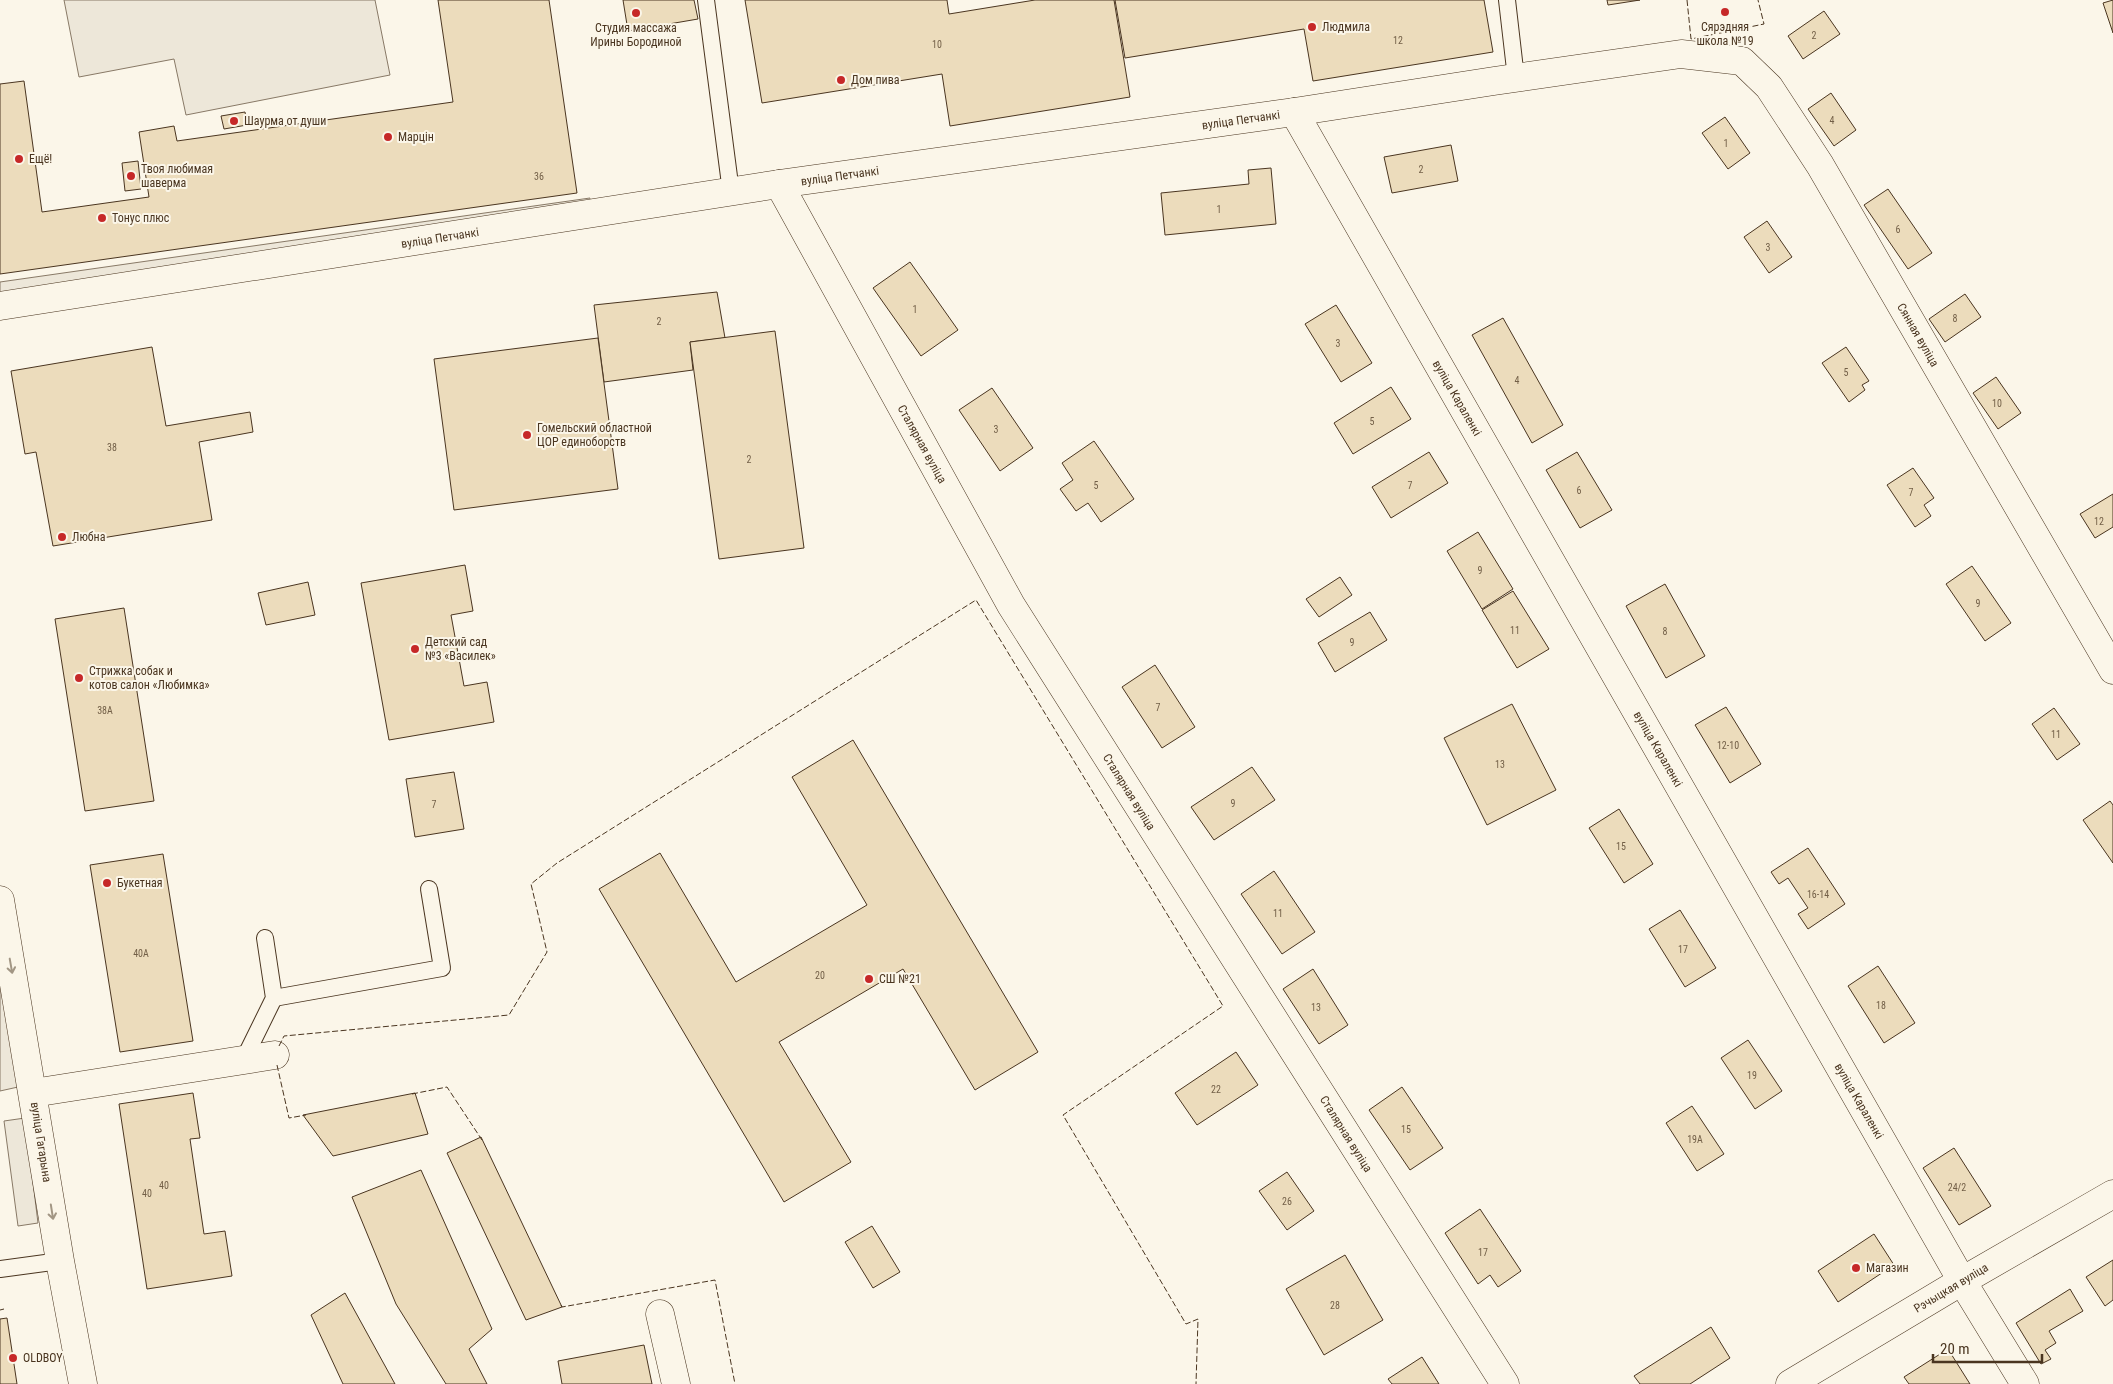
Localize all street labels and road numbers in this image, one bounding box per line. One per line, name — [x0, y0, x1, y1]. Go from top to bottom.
street label: вуліца Петчанкі — [1201, 108, 1281, 132]
street label: вуліца Петчанкі — [800, 164, 880, 188]
street label: вуліца Петчанкі — [400, 225, 480, 251]
street label: Сянная вуліца — [1894, 301, 1942, 369]
street label: вуліца Караленкі — [1430, 358, 1484, 438]
street label: Сталярная вуліца — [895, 402, 949, 486]
street label: вуліца Караленкі — [1631, 709, 1685, 789]
street label: Сталярная вуліца — [1100, 751, 1158, 833]
street label: вуліца Караленкі — [1832, 1061, 1886, 1141]
street label: Сталярная вуліца — [1317, 1093, 1375, 1175]
street label: вуліца Гагарына — [28, 1101, 54, 1183]
street label: Рэчыцкая вуліца — [1911, 1260, 1991, 1316]

